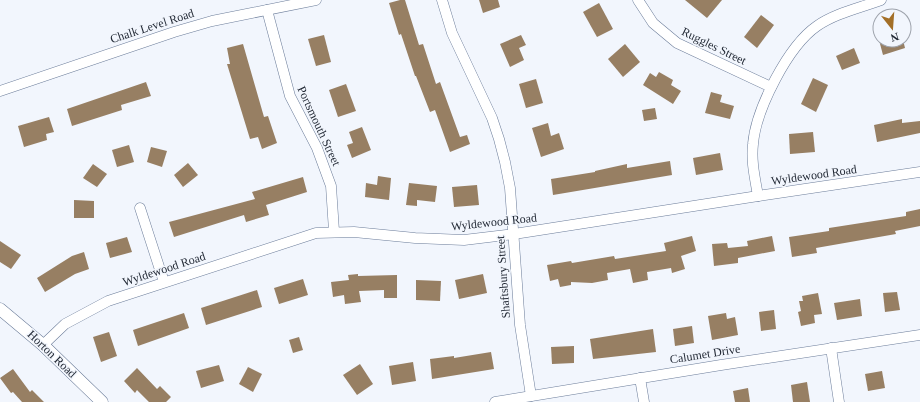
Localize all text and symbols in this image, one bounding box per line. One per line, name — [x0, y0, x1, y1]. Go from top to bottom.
street label: Chalk Level Road — [108, 6, 196, 46]
north arrow — [872, 8, 912, 48]
street label: Ruggles Street — [679, 24, 749, 68]
text: N — [889, 31, 900, 44]
street label: Portsmouth Street — [294, 84, 344, 169]
street label: Wyldewood Road — [770, 162, 858, 188]
street label: Wyldewood Road — [450, 211, 538, 233]
street label: Shaftsbury Street — [493, 234, 513, 319]
street label: Wyldewood Road — [121, 249, 207, 289]
street label: Horton Road — [25, 327, 79, 381]
street label: Calumet Drive — [669, 342, 741, 366]

